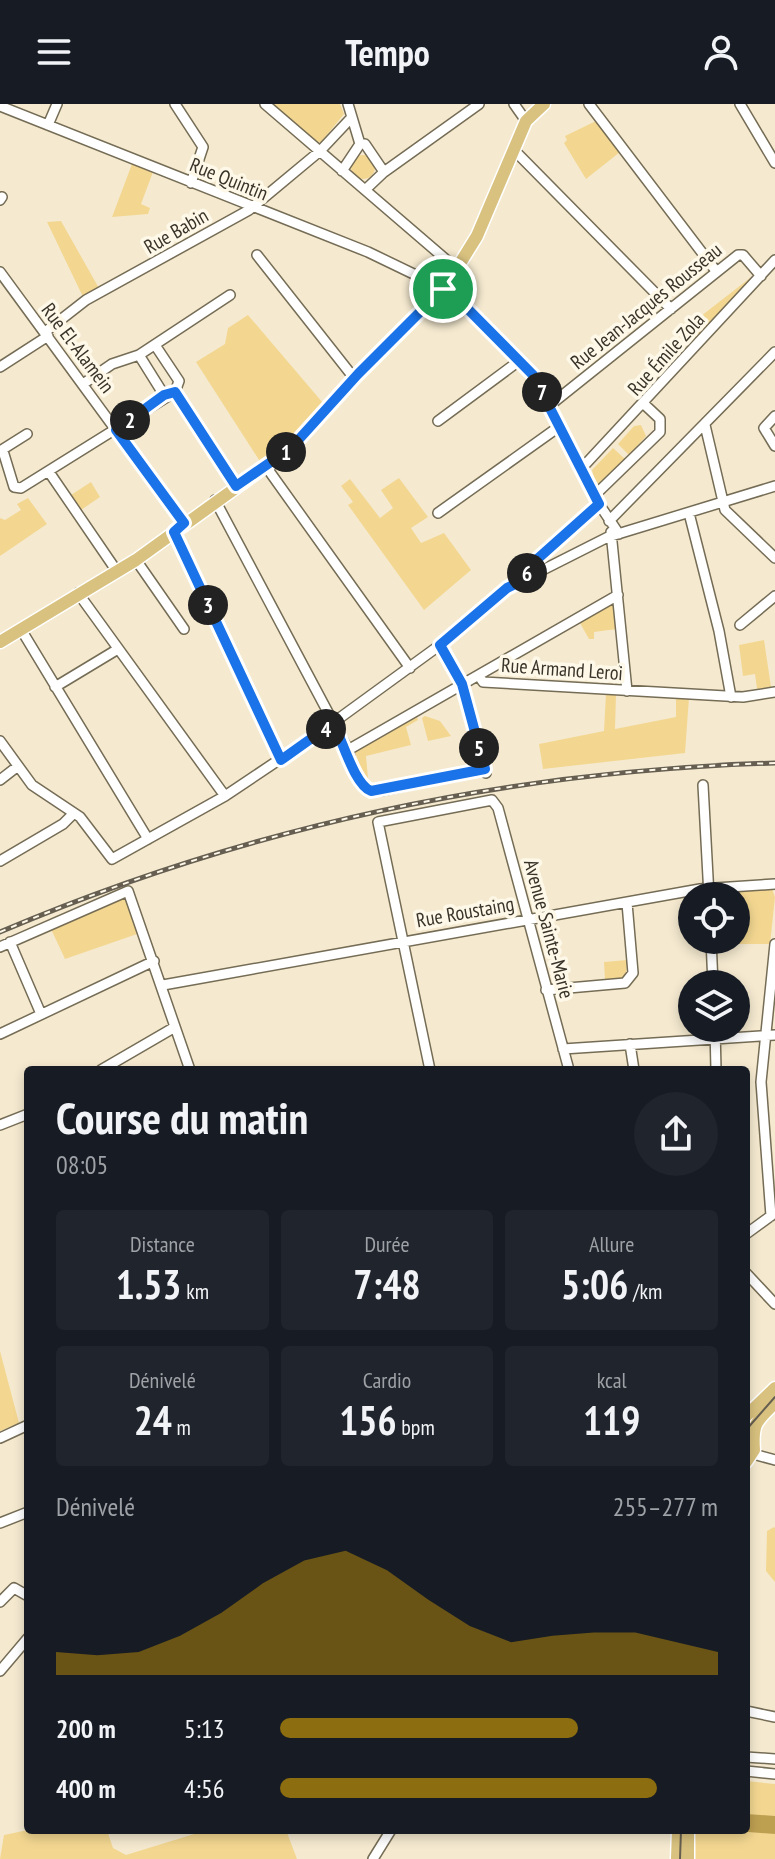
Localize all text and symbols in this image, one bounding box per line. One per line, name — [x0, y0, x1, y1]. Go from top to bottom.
text: Tempo — [345, 29, 430, 76]
icon: menu — [32, 30, 76, 74]
icon: person — [699, 30, 743, 74]
street label: Rue Quintin — [186, 152, 272, 206]
street label: Rue Babin — [139, 202, 213, 260]
street label: Rue Jean-Jacques Rousseau — [565, 237, 727, 375]
pin — [409, 255, 477, 323]
icon: arrive — [421, 267, 465, 311]
street label: Rue El-Alamein — [36, 298, 120, 398]
street label: Rue Émile Zola — [622, 307, 710, 401]
pin: 7 — [522, 372, 562, 412]
text: 7 — [537, 378, 547, 406]
pin: 2 — [110, 400, 150, 440]
text: 2 — [125, 406, 135, 434]
pin: 1 — [266, 432, 306, 472]
text: 1 — [281, 438, 291, 466]
pin: 6 — [507, 553, 547, 593]
text: 6 — [522, 559, 532, 587]
pin: 3 — [188, 585, 228, 625]
text: 3 — [203, 591, 213, 619]
street label: Rue Armand Leroi — [500, 652, 624, 686]
pin: 4 — [306, 709, 346, 749]
text: 4 — [321, 715, 331, 743]
pin: 5 — [459, 728, 499, 768]
text: 5 — [474, 734, 484, 762]
street label: Avenue Sainte-Marie — [518, 857, 580, 1001]
map controls — [678, 882, 750, 1042]
button: locate — [678, 882, 750, 954]
street label: Rue Roustaing — [414, 891, 516, 933]
button: layers — [678, 970, 750, 1042]
text: Course du matin — [56, 1089, 308, 1146]
button: share — [634, 1092, 718, 1176]
text: 08:05 — [56, 1148, 108, 1181]
text: Distance — [130, 1230, 195, 1258]
text: Durée — [364, 1230, 410, 1258]
text: Allure — [589, 1230, 634, 1258]
text: 1.53 — [116, 1258, 181, 1310]
text: 7:48 — [353, 1258, 421, 1310]
text: 5:06 — [561, 1258, 628, 1310]
text: km — [181, 1277, 209, 1305]
text: /km — [628, 1277, 662, 1305]
text: Dénivelé — [129, 1366, 196, 1394]
text: Cardio — [363, 1366, 411, 1394]
text: kcal — [597, 1366, 627, 1394]
text: 24 — [134, 1394, 172, 1446]
text: 156 — [339, 1394, 397, 1446]
text: 119 — [583, 1394, 640, 1446]
text: m — [172, 1413, 191, 1441]
text: bpm — [397, 1413, 435, 1441]
text: Dénivelé — [56, 1490, 135, 1523]
text: 255–277 m — [613, 1490, 718, 1523]
text: 200 m — [56, 1712, 116, 1745]
text: 5:13 — [184, 1712, 224, 1745]
text: 400 m — [56, 1772, 116, 1805]
text: 4:56 — [184, 1772, 224, 1805]

